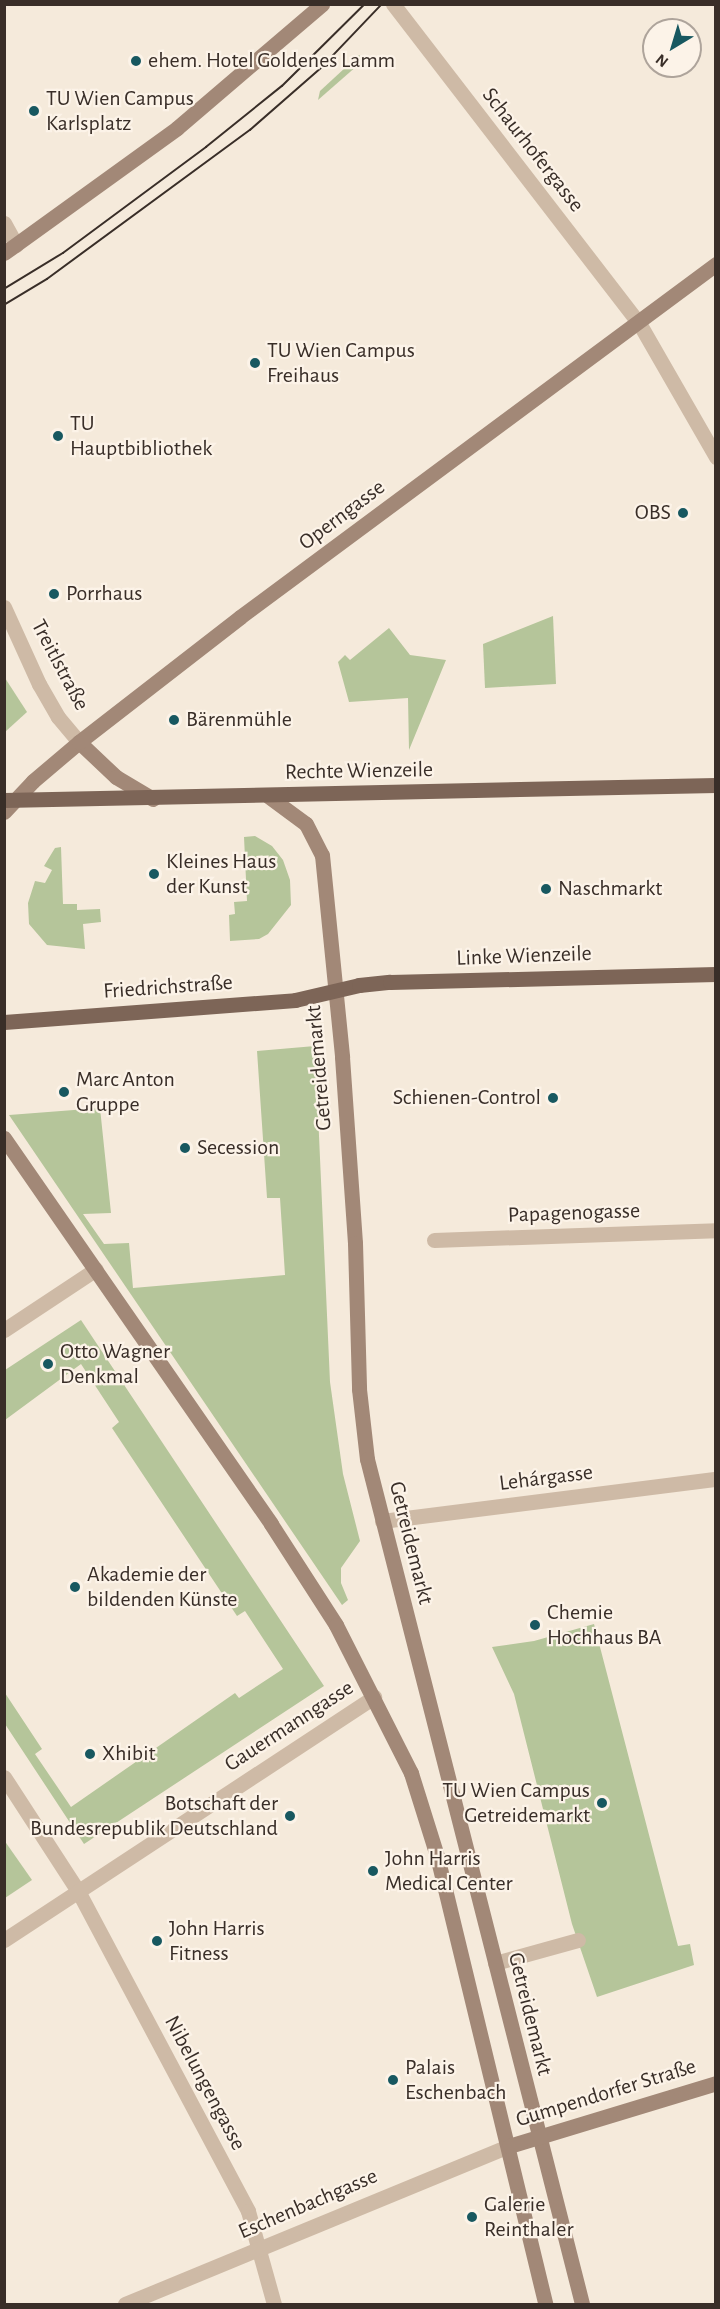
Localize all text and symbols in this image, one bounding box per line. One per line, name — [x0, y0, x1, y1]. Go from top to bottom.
north arrow — [642, 18, 702, 78]
place label: ehem. Hotel Goldenes Lamm — [148, 48, 395, 74]
text: N — [653, 51, 671, 70]
marker: ehem. Hotel Goldenes Lamm — [129, 54, 143, 68]
street label: Schaurhofergasse — [476, 83, 590, 217]
place label: TU Wien Campus Karlsplatz — [46, 85, 194, 136]
marker: TU Wien Campus Karlsplatz — [27, 104, 41, 118]
place label: TU Wien Campus Freihaus — [267, 337, 415, 388]
marker: TU Wien Campus Freihaus — [248, 356, 262, 370]
place label: TU Hauptbibliothek — [70, 410, 212, 462]
marker: TU Hauptbibliothek — [51, 429, 65, 443]
street label: Operngasse — [294, 474, 390, 556]
place label: OBS — [635, 500, 671, 526]
marker: OBS — [676, 506, 690, 520]
place label: Porrhaus — [66, 581, 142, 607]
marker: Porrhaus — [47, 587, 61, 601]
street label: Treitlstraße — [25, 615, 95, 715]
place label: Bärenmühle — [186, 707, 292, 733]
marker: Bärenmühle — [167, 713, 181, 727]
street label: Rechte Wienzeile — [285, 757, 433, 785]
place label: Kleines Haus der Kunst — [166, 848, 276, 900]
marker: Kleines Haus der Kunst — [147, 867, 161, 881]
place label: Naschmarkt — [558, 876, 662, 902]
marker: Naschmarkt — [539, 882, 553, 896]
street label: Linke Wienzeile — [456, 940, 592, 972]
street label: Friedrichstraße — [102, 969, 234, 1005]
street label: Getreidemarkt — [300, 1004, 338, 1132]
place label: Marc Anton Gruppe — [76, 1066, 175, 1118]
marker: Marc Anton Gruppe — [57, 1085, 71, 1099]
place label: Schienen-Control — [393, 1085, 541, 1111]
marker: Schienen-Control — [546, 1091, 560, 1105]
place label: Secession — [197, 1135, 279, 1161]
marker: Secession — [178, 1141, 192, 1155]
street label: Papagenogasse — [507, 1197, 641, 1229]
place label: Otto Wagner Denkmal — [60, 1338, 170, 1390]
marker: Otto Wagner Denkmal — [41, 1357, 55, 1371]
street label: Lehárgasse — [497, 1459, 595, 1497]
street label: Getreidemarkt — [383, 1479, 439, 1607]
place label: Akademie der bildenden Künste — [87, 1561, 238, 1612]
marker: Akademie der bildenden Künste — [68, 1580, 82, 1594]
place label: Chemie Hochhaus BA — [547, 1599, 661, 1651]
marker: Chemie Hochhaus BA — [528, 1618, 542, 1632]
street label: Gauermanngasse — [219, 1674, 359, 1778]
place label: Xhibit — [102, 1741, 155, 1767]
marker: Xhibit — [83, 1747, 97, 1761]
place label: TU Wien Campus Getreidemarkt — [442, 1777, 590, 1828]
place label: Botschaft der Bundesrepublik Deutschland — [30, 1790, 278, 1842]
marker: TU Wien Campus Getreidemarkt — [595, 1796, 609, 1810]
marker: Botschaft der Bundesrepublik Deutschland — [283, 1809, 297, 1823]
place label: John Harris Medical Center — [385, 1845, 513, 1897]
marker: John Harris Medical Center — [366, 1864, 380, 1878]
place label: John Harris Fitness — [169, 1915, 265, 1966]
marker: John Harris Fitness — [150, 1934, 164, 1948]
street label: Getreidemarkt — [502, 1950, 558, 2078]
street label: Nibelungengasse — [158, 2011, 252, 2155]
street label: Gumpendorfer Straße — [513, 2053, 699, 2133]
place label: Palais Eschenbach — [405, 2054, 507, 2106]
marker: Palais Eschenbach — [386, 2073, 400, 2087]
street label: Eschenbachgasse — [234, 2163, 382, 2245]
place label: Galerie Reinthaler — [484, 2191, 574, 2242]
marker: Galerie Reinthaler — [465, 2210, 479, 2224]

